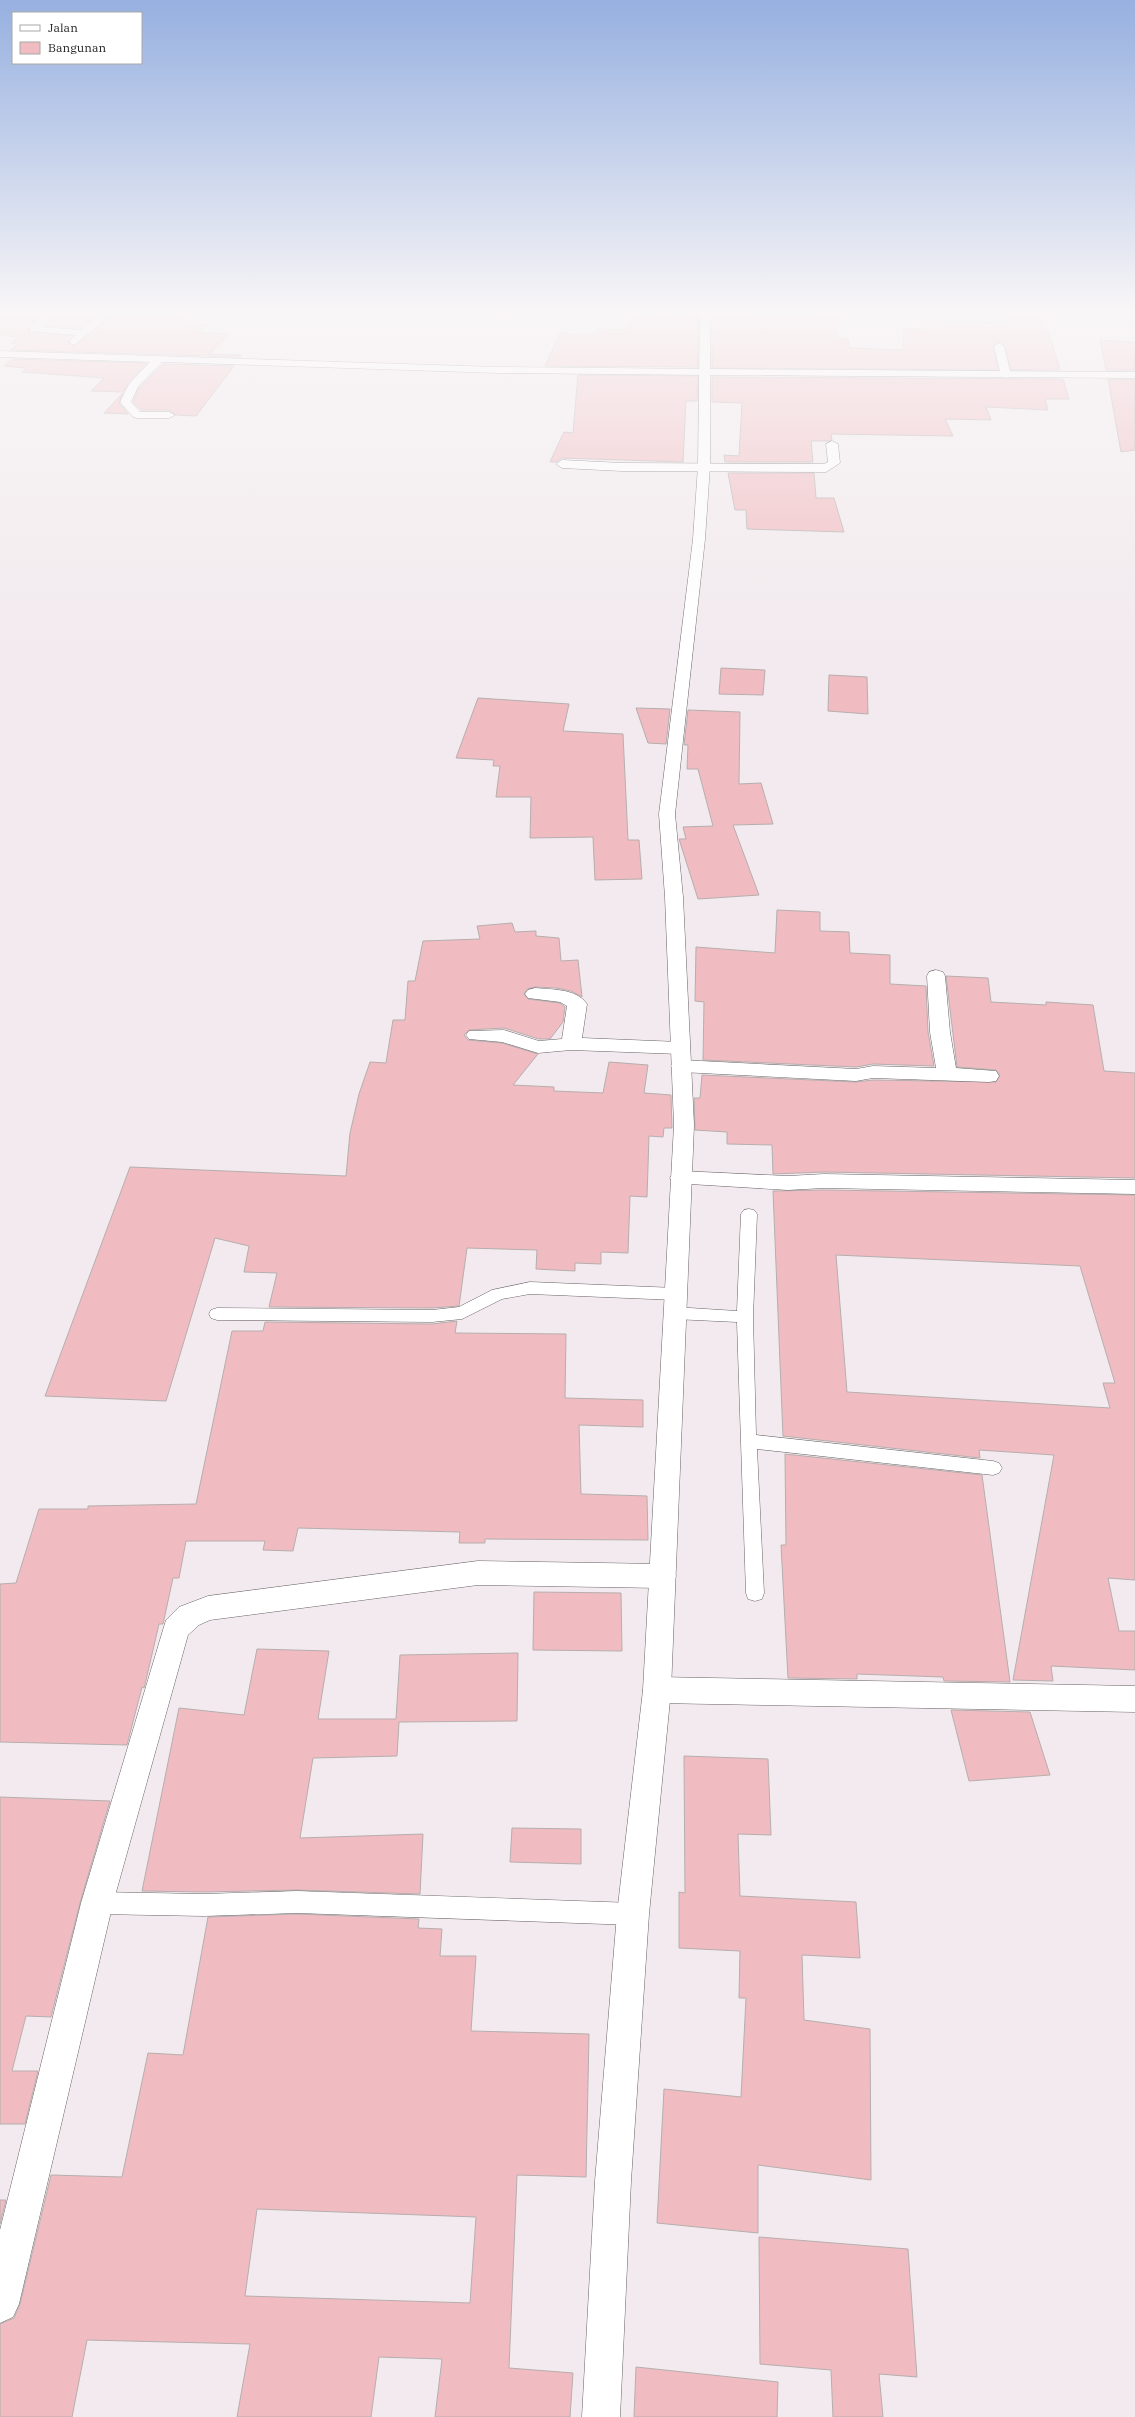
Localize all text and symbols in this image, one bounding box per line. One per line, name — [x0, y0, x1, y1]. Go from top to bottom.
legend — [12, 12, 142, 64]
text: Jalan — [48, 20, 78, 35]
text: Bangunan — [48, 40, 106, 55]

